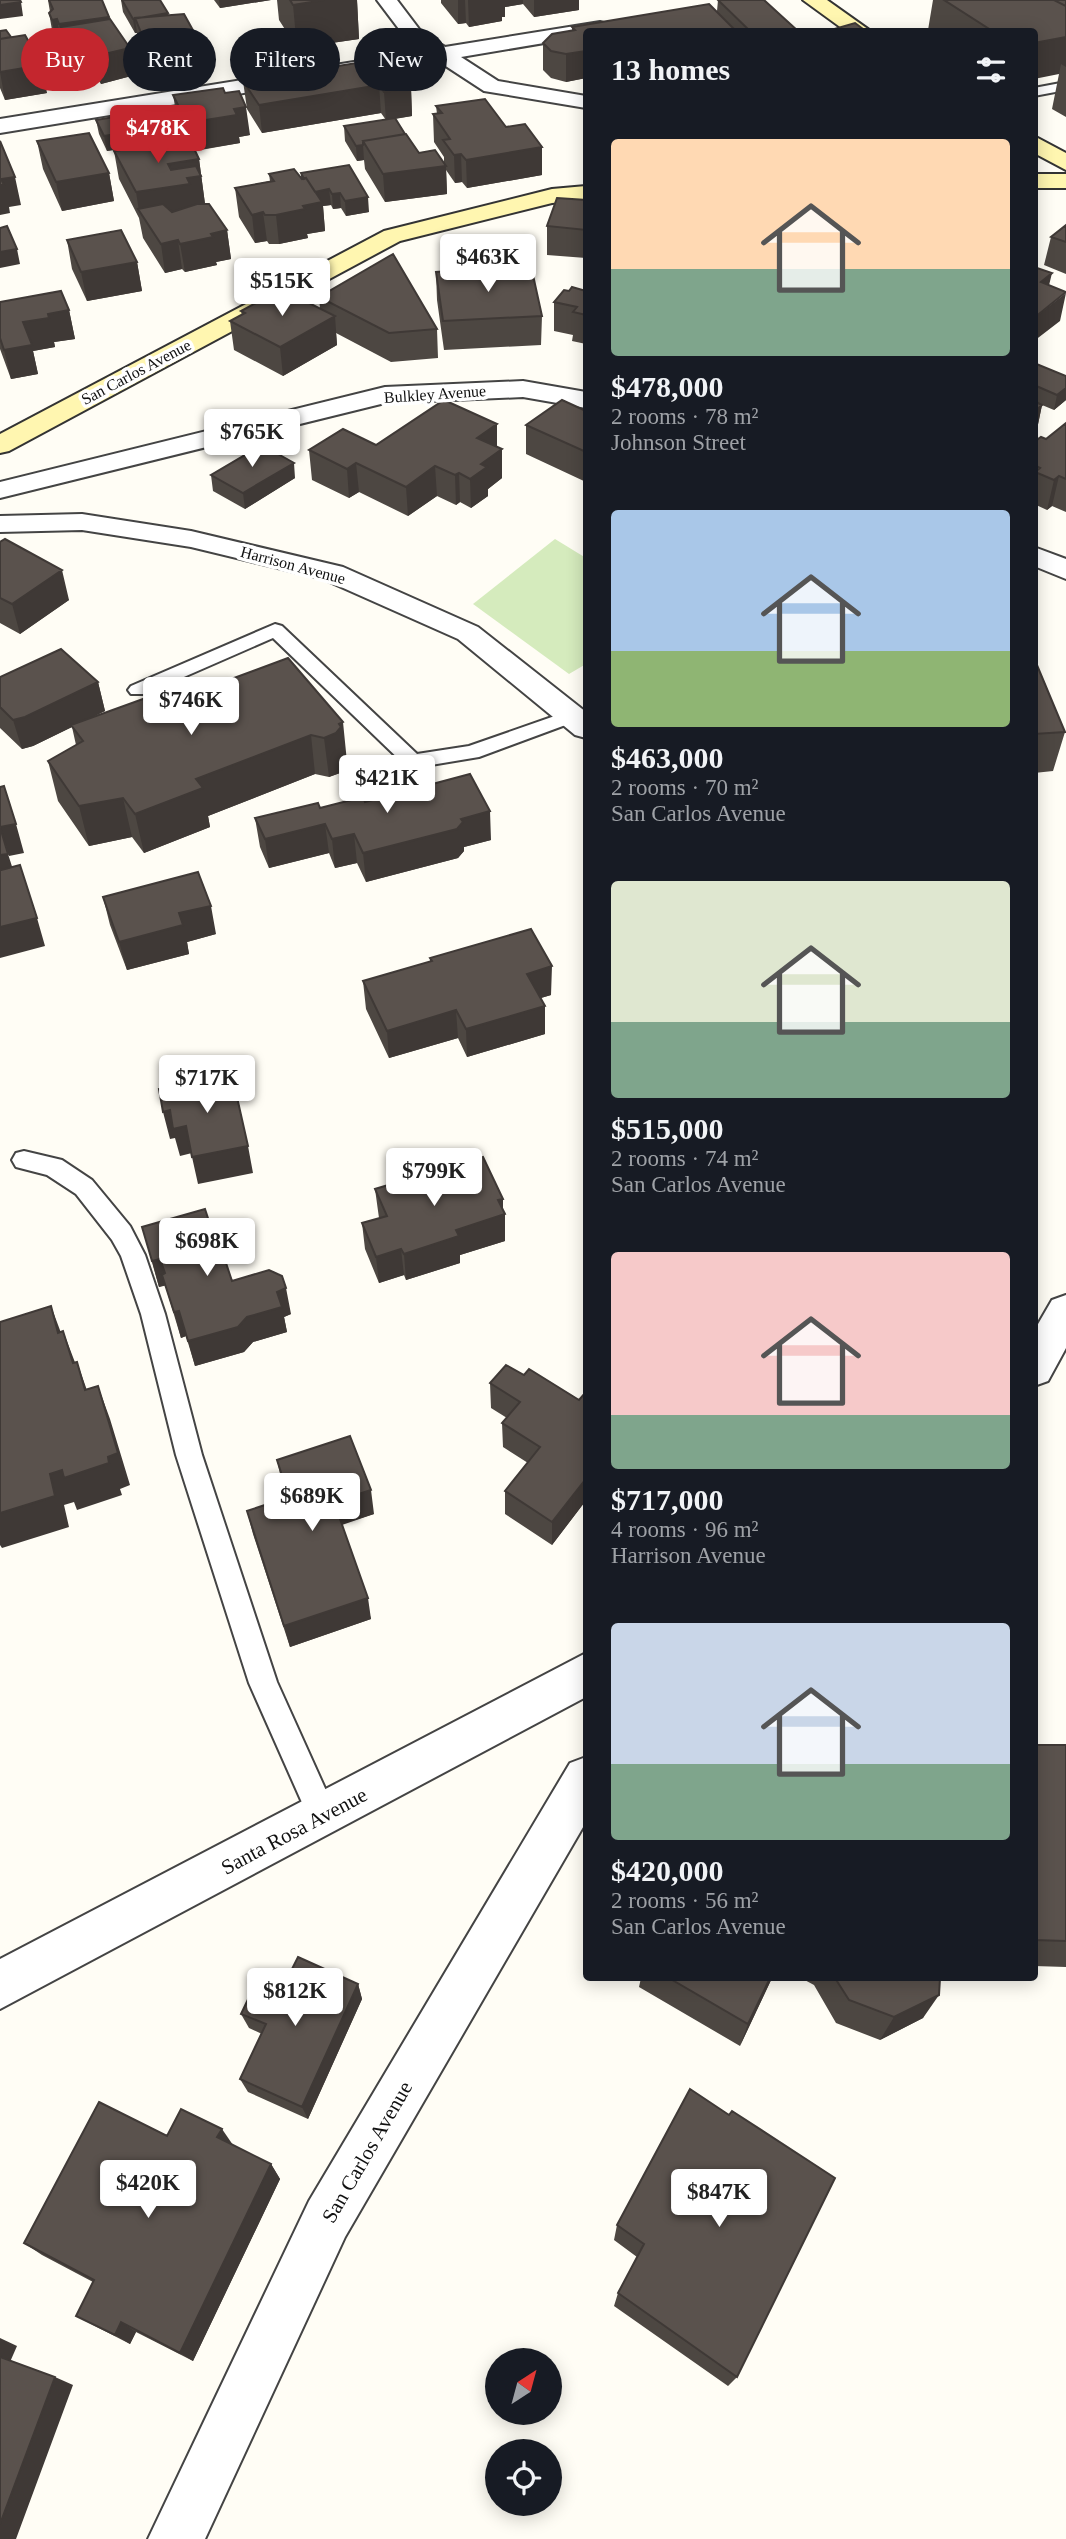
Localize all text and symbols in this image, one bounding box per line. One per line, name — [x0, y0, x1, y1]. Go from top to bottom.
chip: Buy — [21, 28, 109, 91]
chip: Rent — [123, 28, 216, 91]
chip: Filters — [230, 28, 340, 91]
chip: New — [354, 28, 447, 91]
icon: filters — [972, 51, 1010, 89]
text: 13 homes — [611, 53, 730, 86]
pin: $478K — [109, 106, 207, 165]
text: $478K — [126, 115, 190, 140]
icon: home — [748, 185, 874, 311]
pin: $463K — [439, 234, 537, 294]
text: $463K — [456, 244, 520, 269]
pin: $515K — [233, 258, 331, 318]
text: $515K — [250, 268, 314, 293]
street label: San Carlos Avenue — [78, 336, 194, 408]
text: $478,000 — [611, 370, 724, 403]
street label: Bulkley Avenue — [383, 382, 487, 407]
text: 2 rooms · 78 m² — [611, 404, 758, 429]
pin: $765K — [203, 410, 301, 469]
text: $765K — [220, 419, 284, 444]
text: Johnson Street — [611, 430, 746, 455]
street label: Harrison Avenue — [239, 543, 347, 587]
icon: home — [748, 556, 874, 682]
pin: $746K — [142, 678, 240, 737]
text: $746K — [159, 687, 223, 712]
text: $463,000 — [611, 741, 724, 774]
pin: $421K — [338, 756, 436, 815]
text: $421K — [355, 765, 419, 790]
text: 2 rooms · 70 m² — [611, 775, 758, 800]
text: San Carlos Avenue — [611, 801, 786, 826]
icon: home — [748, 927, 874, 1053]
pin: $717K — [158, 1056, 256, 1115]
text: $717K — [175, 1065, 239, 1090]
text: $515,000 — [611, 1112, 724, 1145]
text: 2 rooms · 74 m² — [611, 1146, 758, 1171]
pin: $799K — [385, 1148, 483, 1208]
text: $799K — [402, 1158, 466, 1183]
text: San Carlos Avenue — [611, 1172, 786, 1197]
pin: $698K — [158, 1218, 256, 1278]
text: $698K — [175, 1228, 239, 1253]
icon: home — [748, 1298, 874, 1424]
pin: $689K — [263, 1474, 361, 1533]
text: $689K — [280, 1483, 344, 1508]
text: $717,000 — [611, 1483, 724, 1516]
text: 4 rooms · 96 m² — [611, 1517, 758, 1542]
text: Harrison Avenue — [611, 1543, 766, 1568]
icon: home — [748, 1669, 874, 1795]
street label: Santa Rosa Avenue — [217, 1782, 371, 1880]
text: $420,000 — [611, 1854, 724, 1887]
text: 2 rooms · 56 m² — [611, 1888, 758, 1913]
text: San Carlos Avenue — [611, 1914, 786, 1939]
pin: $812K — [246, 1968, 344, 2028]
text: $812K — [263, 1978, 327, 2003]
street label: San Carlos Avenue — [317, 2077, 417, 2227]
pin: $420K — [99, 2160, 197, 2220]
text: $420K — [116, 2170, 180, 2195]
pin: $847K — [670, 2170, 768, 2229]
text: $847K — [687, 2179, 751, 2204]
north arrow — [485, 2348, 562, 2426]
map controls — [485, 2348, 562, 2516]
button: locate — [485, 2439, 562, 2516]

